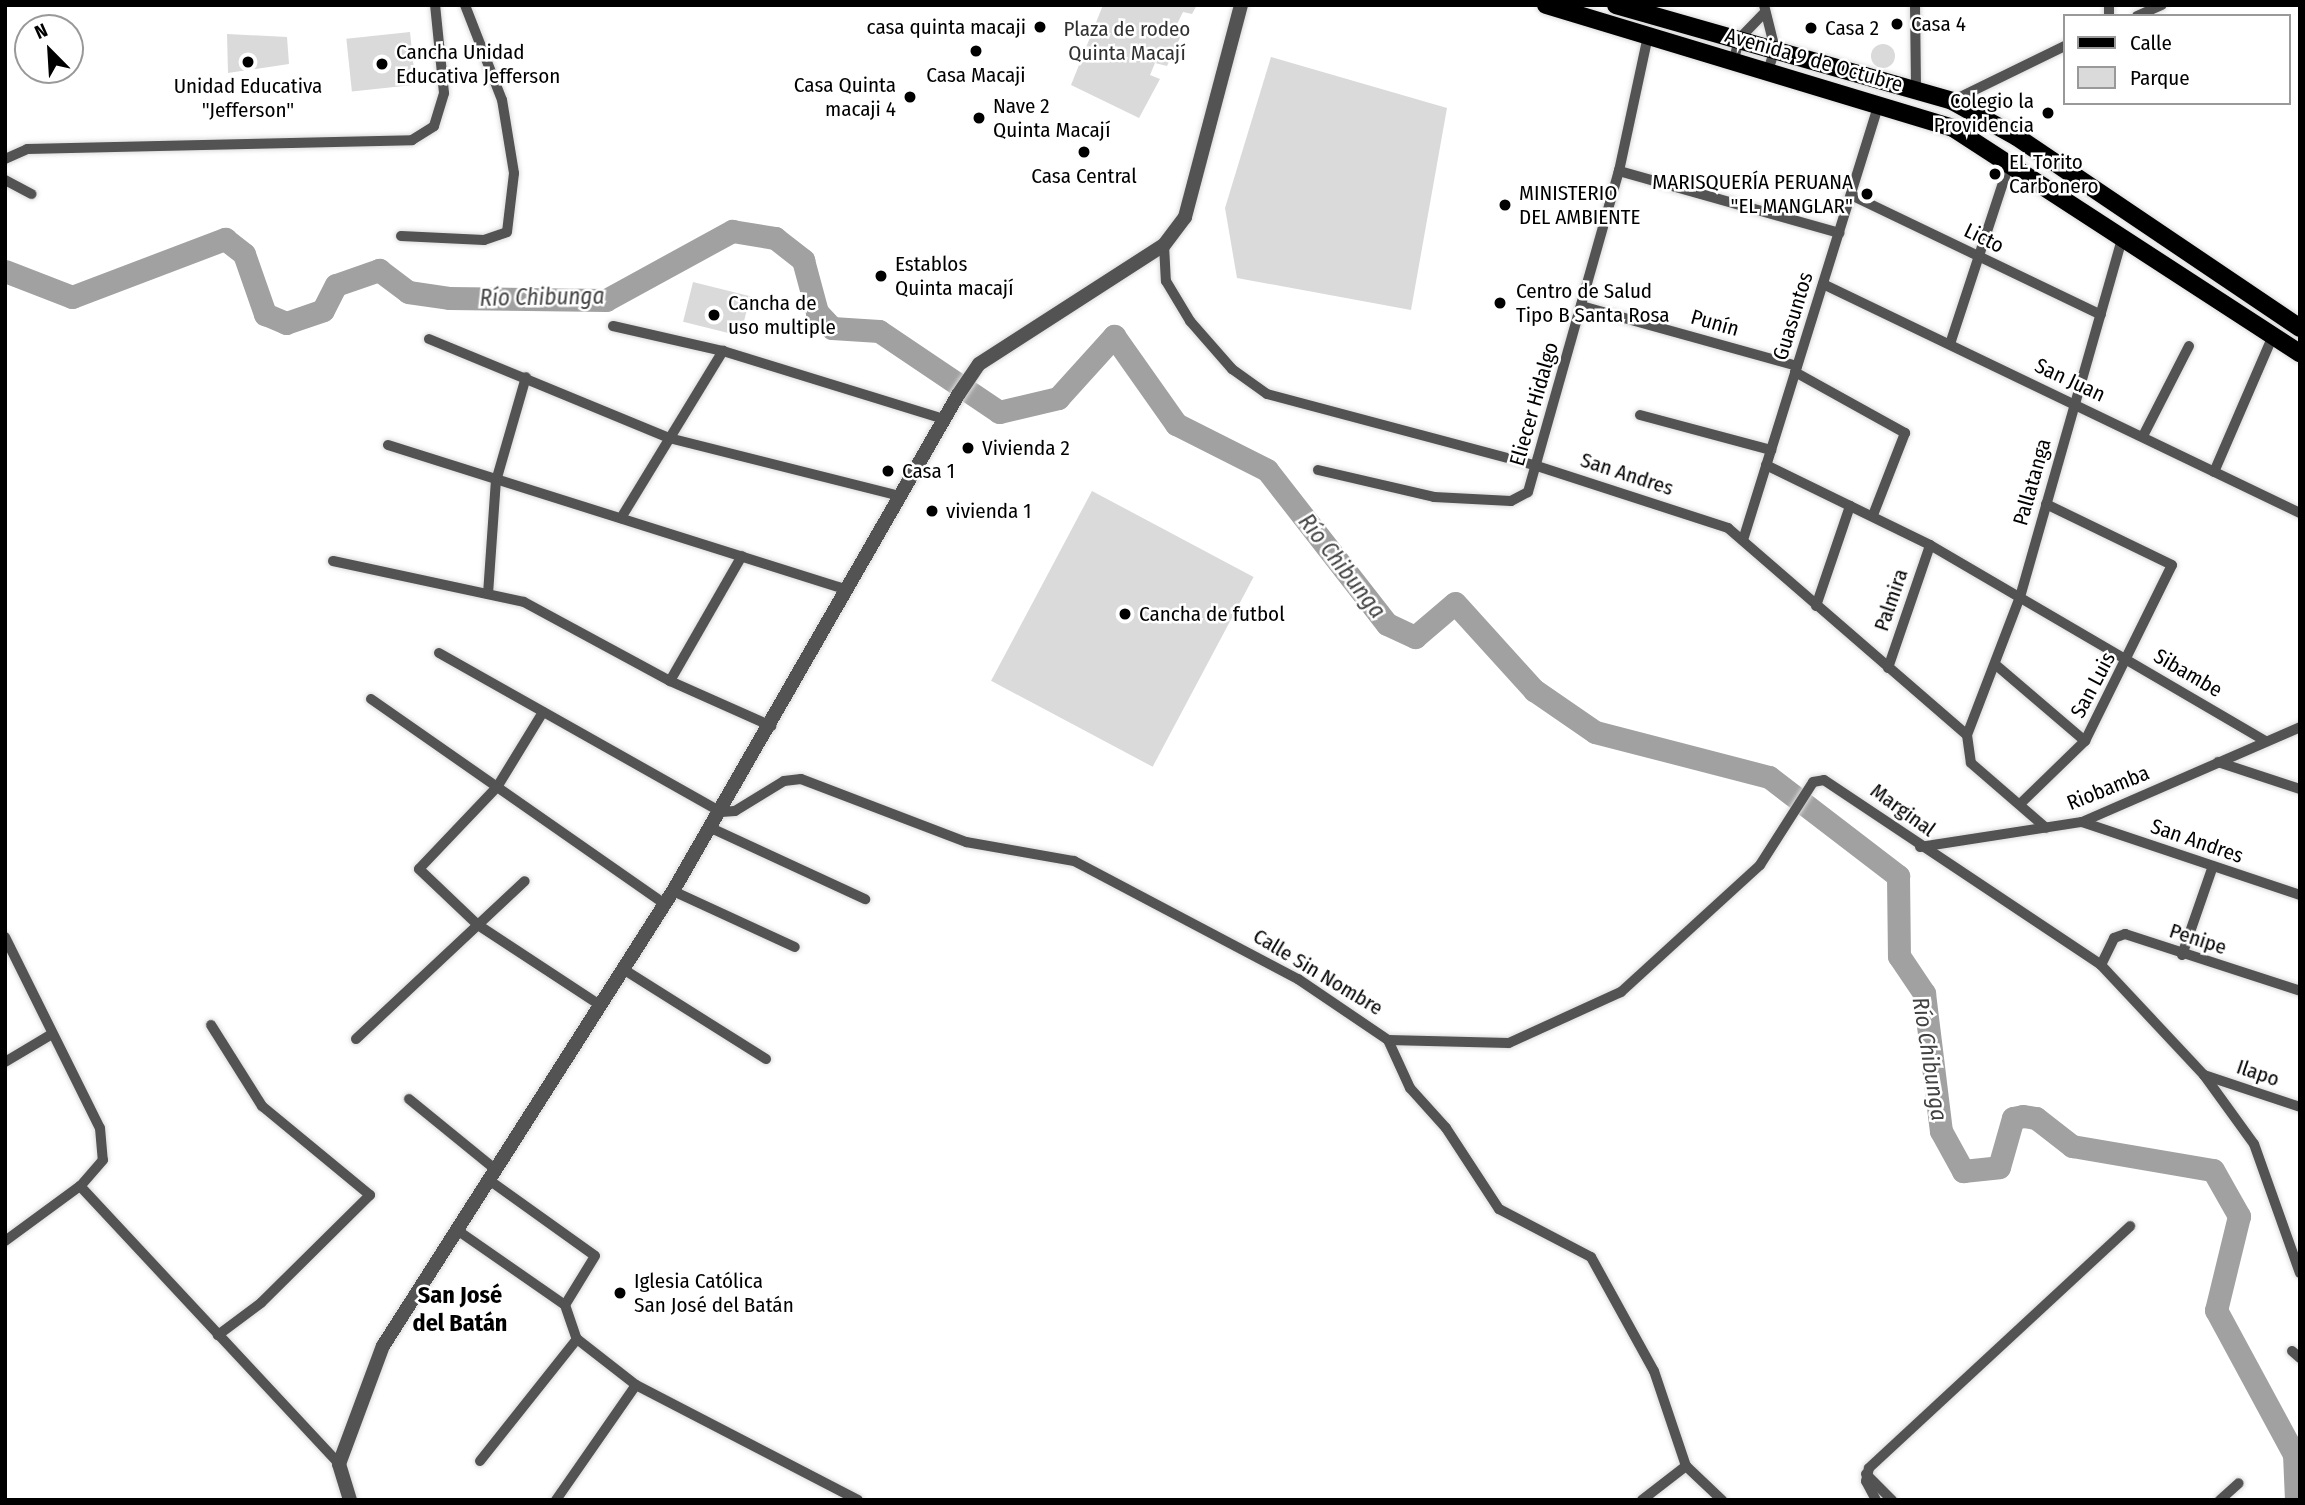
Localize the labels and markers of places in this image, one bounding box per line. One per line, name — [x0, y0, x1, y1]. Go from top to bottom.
place label: Casa 4 — [1911, 11, 1966, 37]
place label: casa quinta macaji — [867, 14, 1026, 40]
place label: Casa 2 — [1825, 15, 1879, 41]
marker: Casa 4 — [1889, 16, 1905, 32]
marker: casa quinta macaji — [1032, 19, 1048, 35]
marker: Casa 2 — [1803, 20, 1819, 36]
place label: Cancha Unidad Educativa Jefferson — [396, 39, 560, 89]
marker: Casa Macaji — [968, 43, 984, 59]
marker: Unidad Educativa "Jefferson" — [240, 54, 256, 70]
marker: Cancha Unidad Educativa Jefferson — [374, 56, 390, 72]
place label: Casa Macaji — [926, 62, 1026, 88]
place label: Casa Quinta macaji 4 — [794, 72, 896, 122]
place label: Unidad Educativa "Jefferson" — [174, 73, 322, 123]
place label: Colegio la Providencia — [1934, 88, 2034, 138]
marker: Casa Quinta macaji 4 — [902, 89, 918, 105]
place label: Nave 2 Quinta Macají — [993, 93, 1110, 143]
marker: Colegio la Providencia — [2040, 105, 2056, 121]
marker: Nave 2 Quinta Macají — [971, 110, 987, 126]
marker: Casa Central — [1076, 144, 1092, 160]
place label: EL Torito Carbonero — [2009, 149, 2099, 199]
place label: Casa Central — [1031, 163, 1137, 189]
marker: EL Torito Carbonero — [1987, 166, 2003, 182]
place label: MARISQUERÍA PERUANA "EL MANGLAR" — [1652, 169, 1853, 219]
place label: MINISTERIO DEL AMBIENTE — [1519, 180, 1640, 230]
marker: MARISQUERÍA PERUANA "EL MANGLAR" — [1859, 186, 1875, 202]
marker: MINISTERIO DEL AMBIENTE — [1497, 197, 1513, 213]
place label: Establos Quinta macají — [895, 251, 1014, 301]
marker: Establos Quinta macají — [873, 268, 889, 284]
place label: Centro de Salud Tipo B Santa Rosa — [1516, 278, 1670, 328]
place label: Cancha de uso multiple — [728, 290, 836, 340]
marker: Centro de Salud Tipo B Santa Rosa — [1490, 293, 1510, 313]
marker: Cancha de uso multiple — [706, 307, 722, 323]
place label: Vivienda 2 — [982, 435, 1070, 461]
marker: Vivienda 2 — [960, 440, 976, 456]
place label: Casa 1 — [902, 458, 955, 484]
marker: Casa 1 — [880, 463, 896, 479]
place label: vivienda 1 — [946, 498, 1031, 524]
marker: vivienda 1 — [924, 503, 940, 519]
place label: Cancha de futbol — [1139, 601, 1285, 627]
marker: Cancha de futbol — [1117, 606, 1133, 622]
place label: Iglesia Católica San José del Batán — [634, 1268, 794, 1318]
marker: Iglesia Católica San José del Batán — [612, 1285, 628, 1301]

